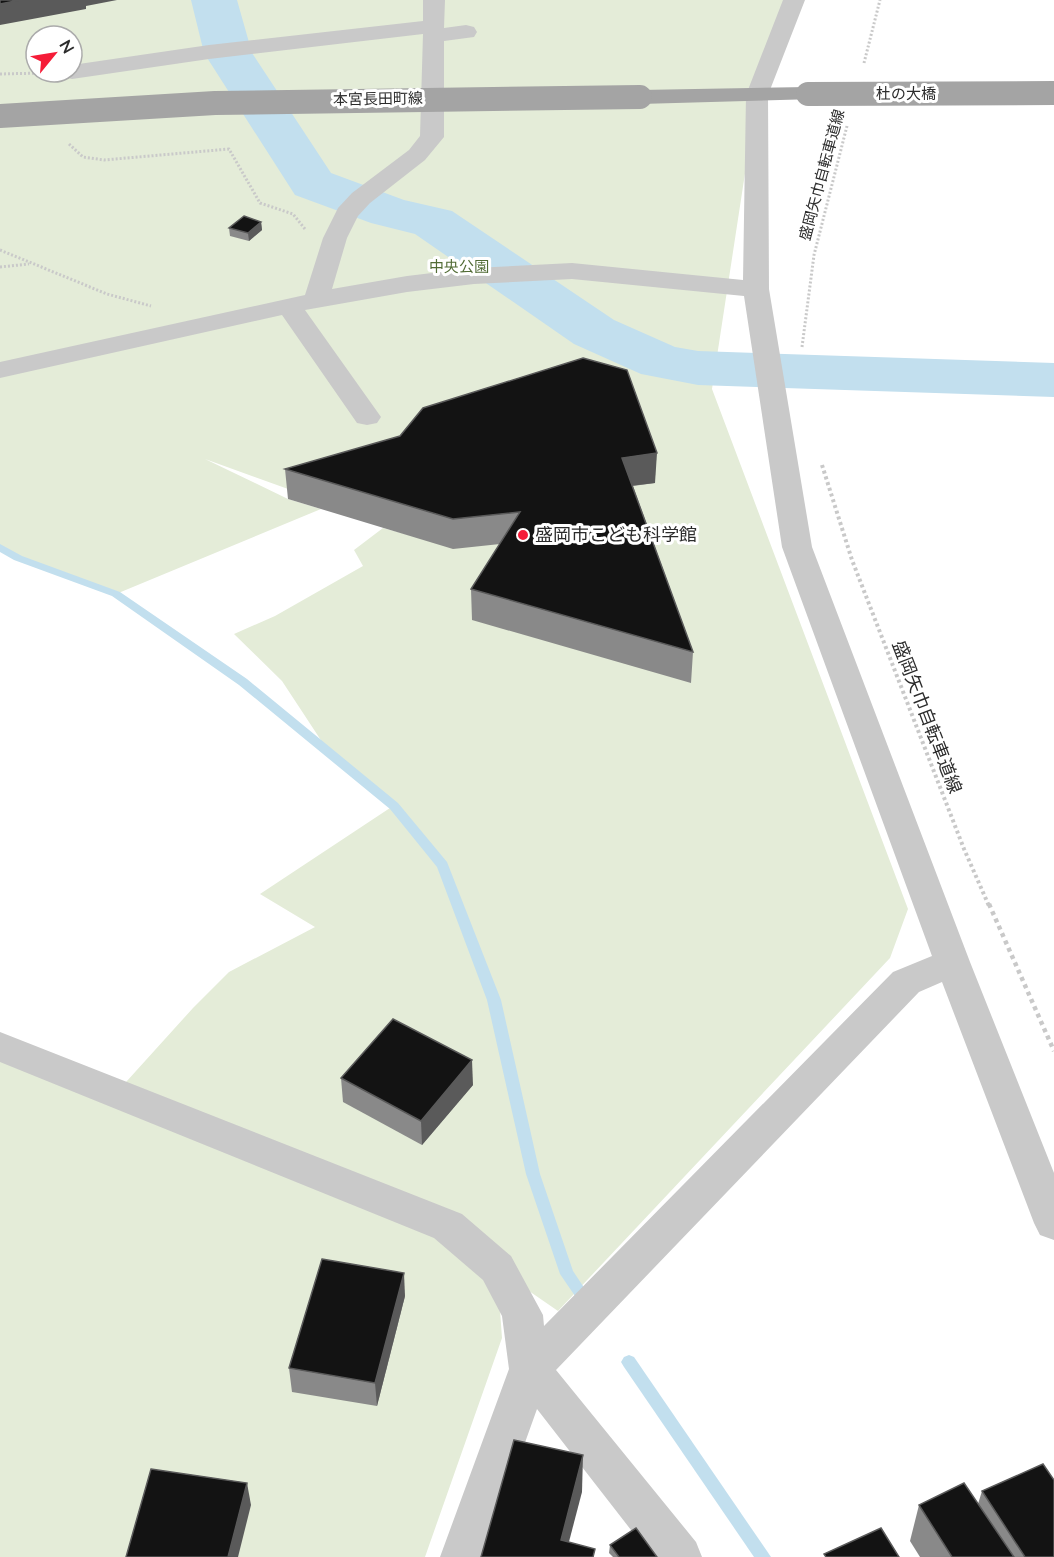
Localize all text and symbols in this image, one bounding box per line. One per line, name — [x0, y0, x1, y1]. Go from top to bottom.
north arrow — [24, 24, 84, 84]
text: N — [56, 36, 79, 56]
street label: 杜の大橋 — [876, 84, 936, 102]
street label: 本宮長田町線 — [333, 88, 423, 108]
street label: 盛岡矢巾自転車道線 — [795, 107, 847, 242]
park label: 中央公園 — [429, 257, 489, 275]
place label: 盛岡市こども科学館 — [535, 523, 697, 545]
marker: 盛岡市こども科学館 — [516, 528, 530, 542]
street label: 盛岡矢巾自転車道線 — [889, 637, 967, 796]

